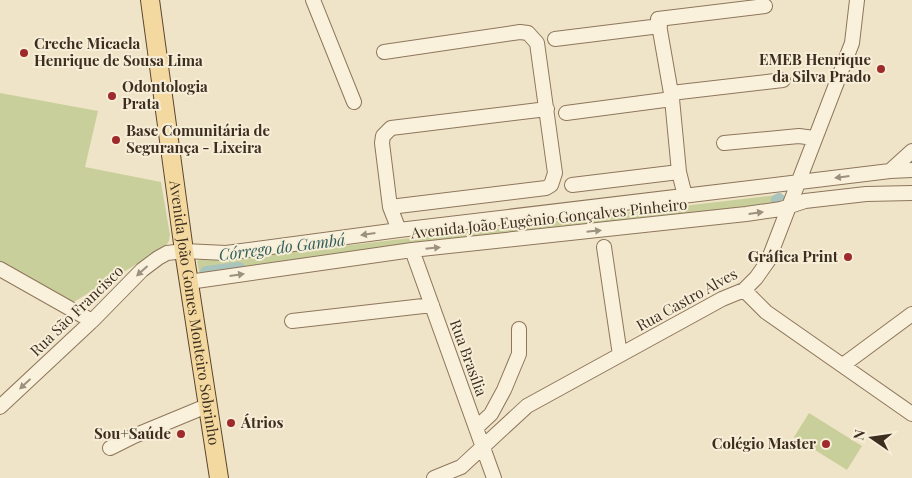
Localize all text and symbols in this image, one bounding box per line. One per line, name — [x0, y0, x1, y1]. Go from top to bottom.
place label: Creche Micaela Henrique de Sousa Lima — [34, 33, 203, 70]
marker: Creche Micaela Henrique de Sousa Lima — [18, 47, 30, 59]
place label: EMEB Henrique da Silva Prado — [759, 49, 871, 86]
marker: EMEB Henrique da Silva Prado — [875, 63, 887, 75]
place label: Odontologia Prata — [122, 76, 208, 113]
marker: Odontologia Prata — [106, 90, 118, 102]
place label: Base Comunitária de Segurança - Lixeira — [126, 120, 270, 157]
marker: Base Comunitária de Segurança - Lixeira — [110, 134, 122, 146]
one-way arrow — [833, 173, 849, 181]
street label: Avenida João Gomes Monteiro Sobrinho — [165, 178, 225, 447]
street label: Avenida João Eugênio Gonçalves Pinheiro — [409, 194, 688, 243]
one-way arrow — [748, 208, 764, 216]
one-way arrow — [587, 226, 603, 234]
water label: Córrego do Gambá — [217, 228, 347, 265]
one-way arrow — [359, 231, 375, 239]
one-way arrow — [425, 244, 441, 252]
place label: Gráfica Print — [748, 246, 839, 266]
marker: Gráfica Print — [842, 251, 854, 263]
street label: Rua São Francisco — [25, 261, 127, 360]
street label: Rua Castro Alves — [633, 263, 740, 335]
one-way arrow — [135, 266, 148, 277]
one-way arrow — [230, 271, 246, 279]
street label: Rua Brasília — [446, 317, 492, 399]
one-way arrow — [19, 378, 31, 390]
place label: Átrios — [240, 412, 283, 432]
north arrow — [847, 413, 897, 463]
marker: Átrios — [225, 417, 237, 429]
place label: Sou+Saúde — [94, 423, 171, 443]
marker: Sou+Saúde — [175, 428, 187, 440]
text: N — [848, 428, 869, 442]
place label: Colégio Master — [712, 433, 816, 453]
marker: Colégio Master — [820, 438, 832, 450]

